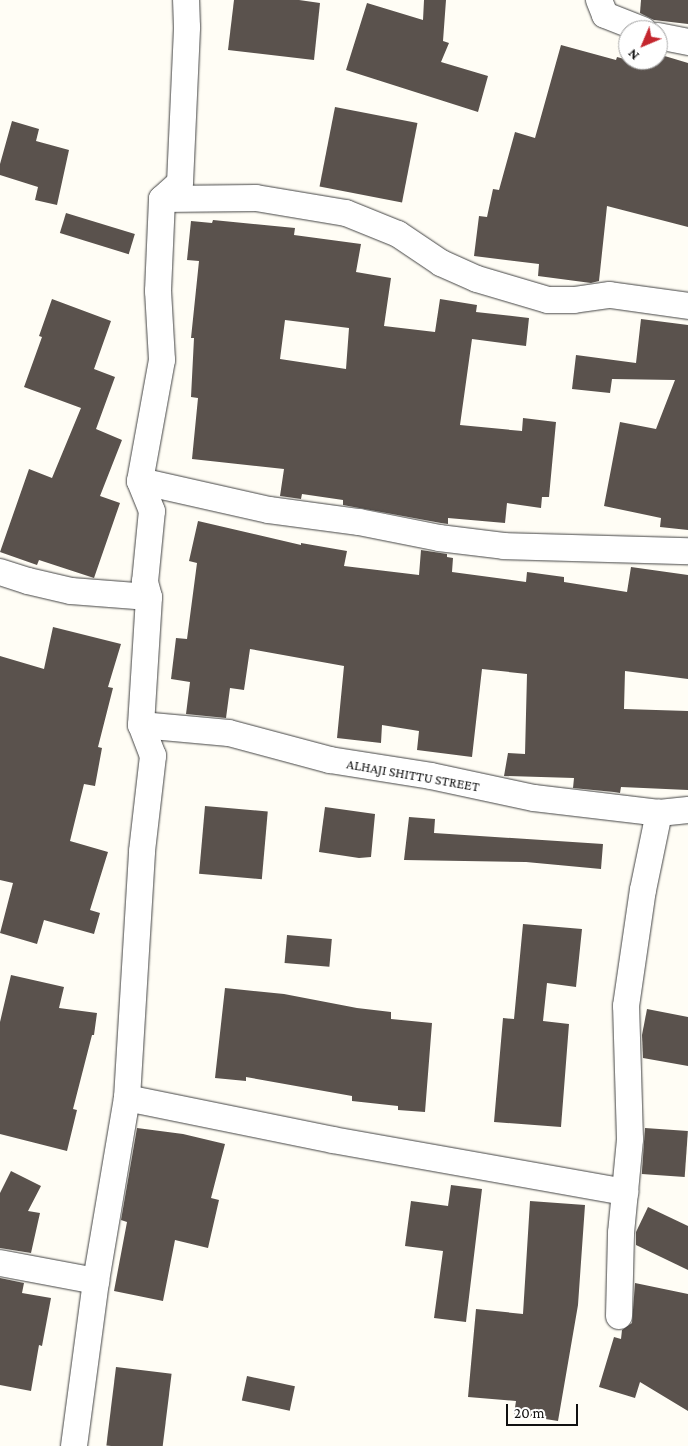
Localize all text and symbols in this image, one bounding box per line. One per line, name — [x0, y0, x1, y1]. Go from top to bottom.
north arrow — [618, 20, 668, 70]
text: N — [624, 46, 642, 64]
street label: ALHAJI SHITTU STREET — [345, 755, 481, 795]
scale bar — [508, 1394, 580, 1426]
text: 20 m — [514, 1405, 545, 1421]

